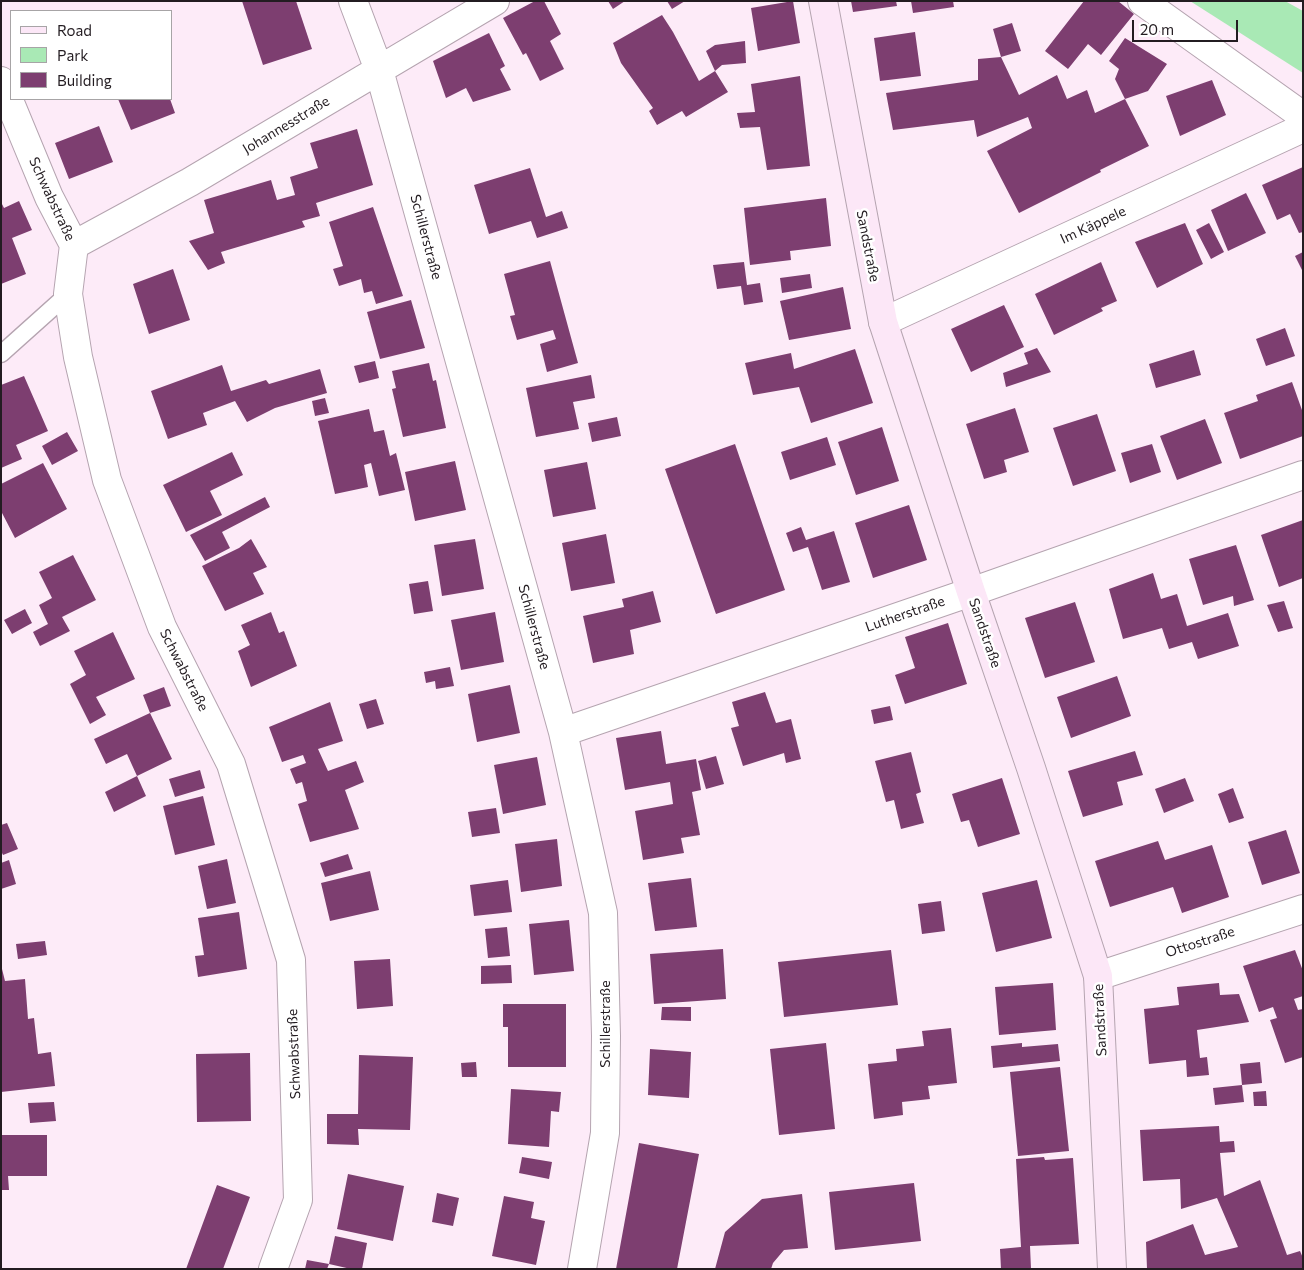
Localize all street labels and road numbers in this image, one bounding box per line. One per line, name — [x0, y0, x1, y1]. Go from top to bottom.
street label: Johannesstraße — [240, 92, 332, 158]
street label: Schwabstraße — [25, 155, 79, 243]
street label: Schillerstraße — [407, 193, 445, 281]
street label: Im Käppele — [1058, 203, 1128, 247]
street label: Sandstraße — [853, 209, 883, 283]
street label: Schillerstraße — [515, 583, 553, 671]
street label: Lutherstraße — [863, 593, 947, 635]
street label: Sandstraße — [965, 596, 1005, 670]
street label: Schwabstraße — [156, 626, 212, 714]
street label: Ottostraße — [1163, 923, 1237, 961]
street label: Schillerstraße — [597, 980, 613, 1068]
street label: Sandstraße — [1090, 983, 1110, 1057]
street label: Schwabstraße — [284, 1009, 304, 1099]

